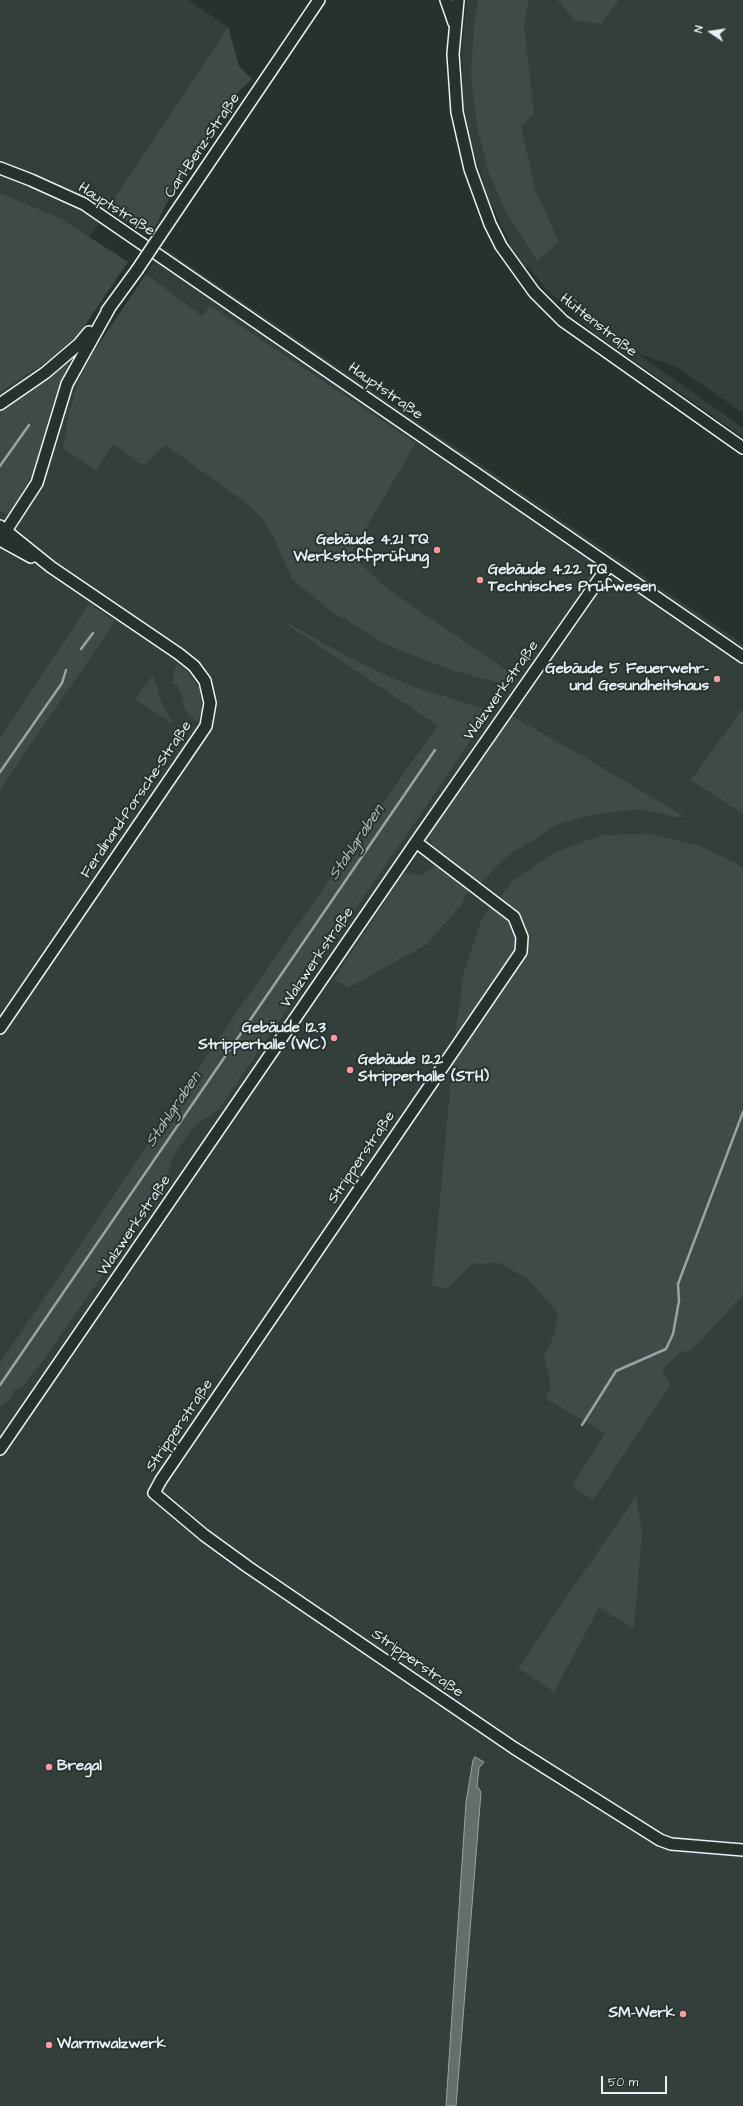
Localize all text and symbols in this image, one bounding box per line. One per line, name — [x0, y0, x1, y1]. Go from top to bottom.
north arrow — [691, 12, 731, 52]
text: N — [691, 24, 707, 34]
street label: Carl-Benz-Straße — [161, 90, 245, 202]
street label: Hauptstraße — [74, 179, 158, 241]
street label: Hüttenstraße — [556, 290, 640, 362]
street label: Hauptstraße — [344, 360, 426, 424]
place label: Gebäude 4.21 TQ Werkstoffprüfung — [293, 532, 429, 567]
marker: Gebäude 4.21 TQ Werkstoffprüfung — [432, 545, 442, 555]
place label: Gebäude 4.22 TQ Technisches Prüfwesen — [488, 562, 656, 597]
marker: Gebäude 4.22 TQ Technisches Prüfwesen — [475, 575, 485, 585]
street label: Walzwerkstraße — [461, 638, 543, 744]
place label: Gebäude 5 Feuerwehr- und Gesundheitshaus — [545, 661, 709, 696]
marker: Gebäude 5 Feuerwehr- und Gesundheitshaus — [712, 674, 722, 684]
street label: Ferdinand-Porsche-Straße — [78, 718, 196, 882]
water label: Stahlgraben — [325, 802, 389, 884]
street label: Walzwerkstraße — [278, 904, 358, 1012]
place label: Gebäude 12.3 Stripperhalle (WC) — [198, 1020, 326, 1055]
marker: Gebäude 12.3 Stripperhalle (WC) — [329, 1033, 339, 1043]
place label: Gebäude 12.2 Stripperhalle (STH) — [358, 1052, 489, 1087]
marker: Gebäude 12.2 Stripperhalle (STH) — [345, 1065, 355, 1075]
water label: Stahlgraben — [142, 1069, 206, 1151]
street label: Stripperstraße — [324, 1108, 400, 1208]
street label: Walzwerkstraße — [95, 1172, 175, 1280]
street label: Stripperstraße — [142, 1376, 218, 1476]
street label: Stripperstraße — [368, 1626, 466, 1702]
place label: Bregal — [57, 1758, 102, 1776]
marker: Bregal — [44, 1762, 54, 1772]
place label: SM-Werk — [609, 2005, 675, 2023]
marker: SM-Werk — [678, 2009, 688, 2019]
place label: Warmwalzwerk — [57, 2036, 166, 2054]
marker: Warmwalzwerk — [44, 2040, 54, 2050]
scale bar — [603, 2068, 669, 2094]
text: 50 m — [608, 2074, 638, 2091]

